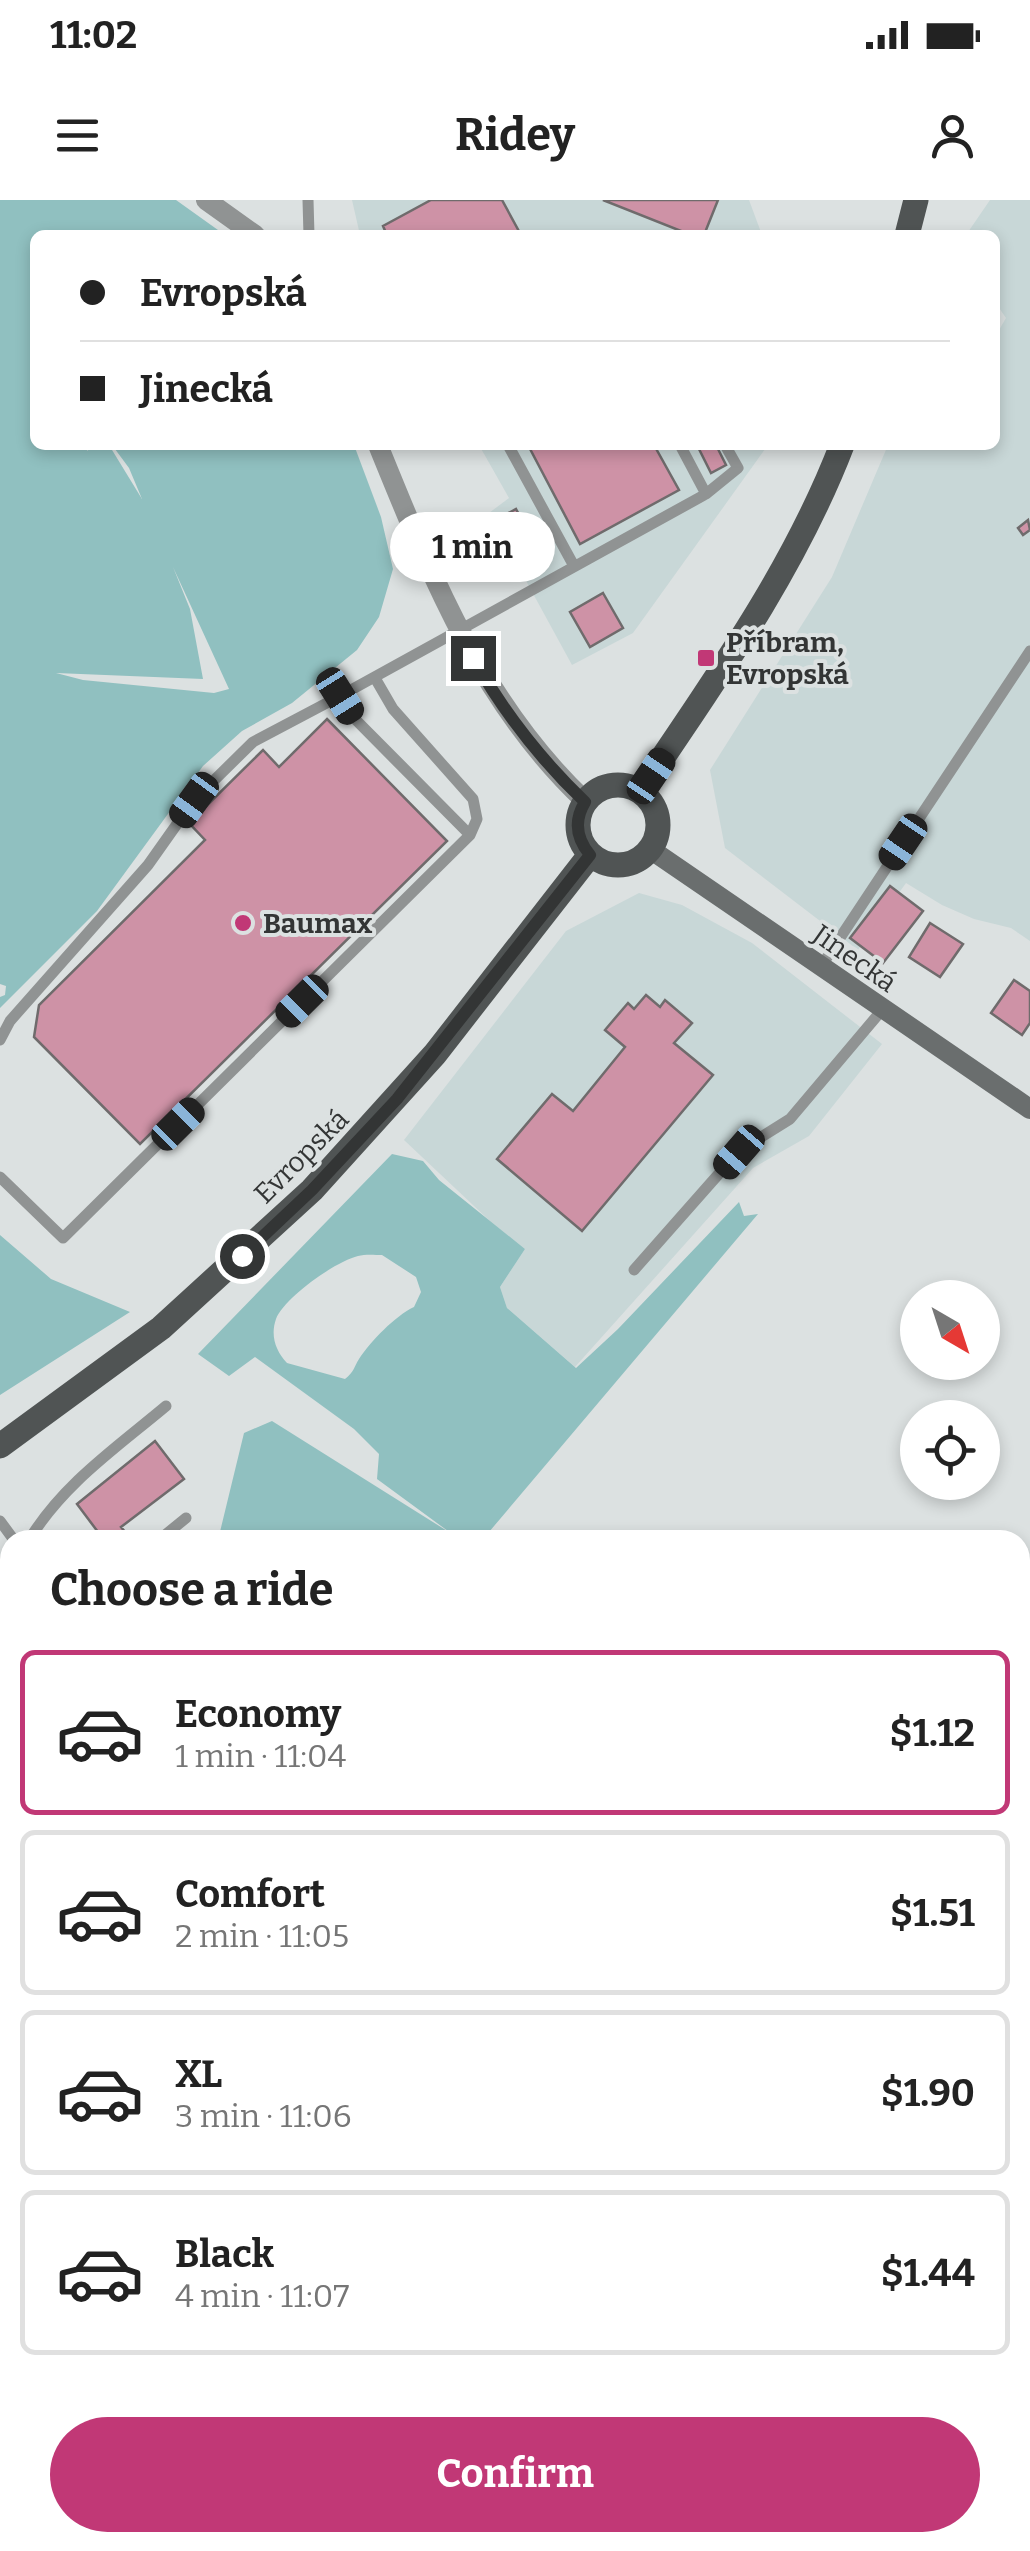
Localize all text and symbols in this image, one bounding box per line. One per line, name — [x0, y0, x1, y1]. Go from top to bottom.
text: 11:02 — [50, 12, 137, 58]
icon: menu — [50, 108, 105, 163]
text: Ridey — [455, 108, 575, 162]
icon: person — [925, 108, 980, 163]
text: Evropská — [140, 270, 307, 316]
text: Jinecká — [140, 366, 273, 412]
callout: 1 min — [390, 513, 556, 583]
text: 1 min — [432, 528, 513, 566]
place label: Příbram, Evropská — [726, 626, 849, 691]
route end — [451, 636, 496, 681]
marker: Příbram, Evropská — [695, 647, 717, 669]
car — [311, 663, 369, 729]
car — [622, 743, 680, 809]
car — [164, 767, 224, 833]
car — [874, 809, 932, 875]
place label: Baumax — [263, 907, 373, 940]
marker: Baumax — [232, 912, 254, 934]
street label: Jinecká — [806, 917, 903, 999]
car — [270, 969, 334, 1033]
car — [146, 1092, 210, 1156]
street label: Evropská — [247, 1102, 355, 1210]
car — [708, 1120, 770, 1184]
route start — [220, 1234, 265, 1279]
north arrow — [900, 1280, 1000, 1380]
map controls — [900, 1280, 1000, 1500]
button: locate — [900, 1400, 1000, 1500]
text: Choose a ride — [50, 1563, 333, 1617]
icon: car — [55, 1688, 145, 1778]
text: Economy — [175, 1691, 341, 1737]
text: $1.12 — [890, 1710, 975, 1756]
text: 1 min · 11:04 — [175, 1737, 346, 1775]
icon: car — [55, 1868, 145, 1958]
text: Comfort — [175, 1871, 325, 1917]
text: $1.51 — [890, 1890, 975, 1936]
text: 2 min · 11:05 — [175, 1917, 349, 1955]
icon: car — [55, 2048, 145, 2138]
text: XL — [175, 2051, 222, 2097]
text: $1.90 — [881, 2070, 975, 2116]
text: 3 min · 11:06 — [175, 2097, 352, 2135]
icon: car — [55, 2228, 145, 2318]
text: Black — [175, 2231, 274, 2277]
text: $1.44 — [881, 2250, 975, 2296]
text: 4 min · 11:07 — [175, 2277, 349, 2315]
button: Confirm — [50, 2417, 980, 2532]

